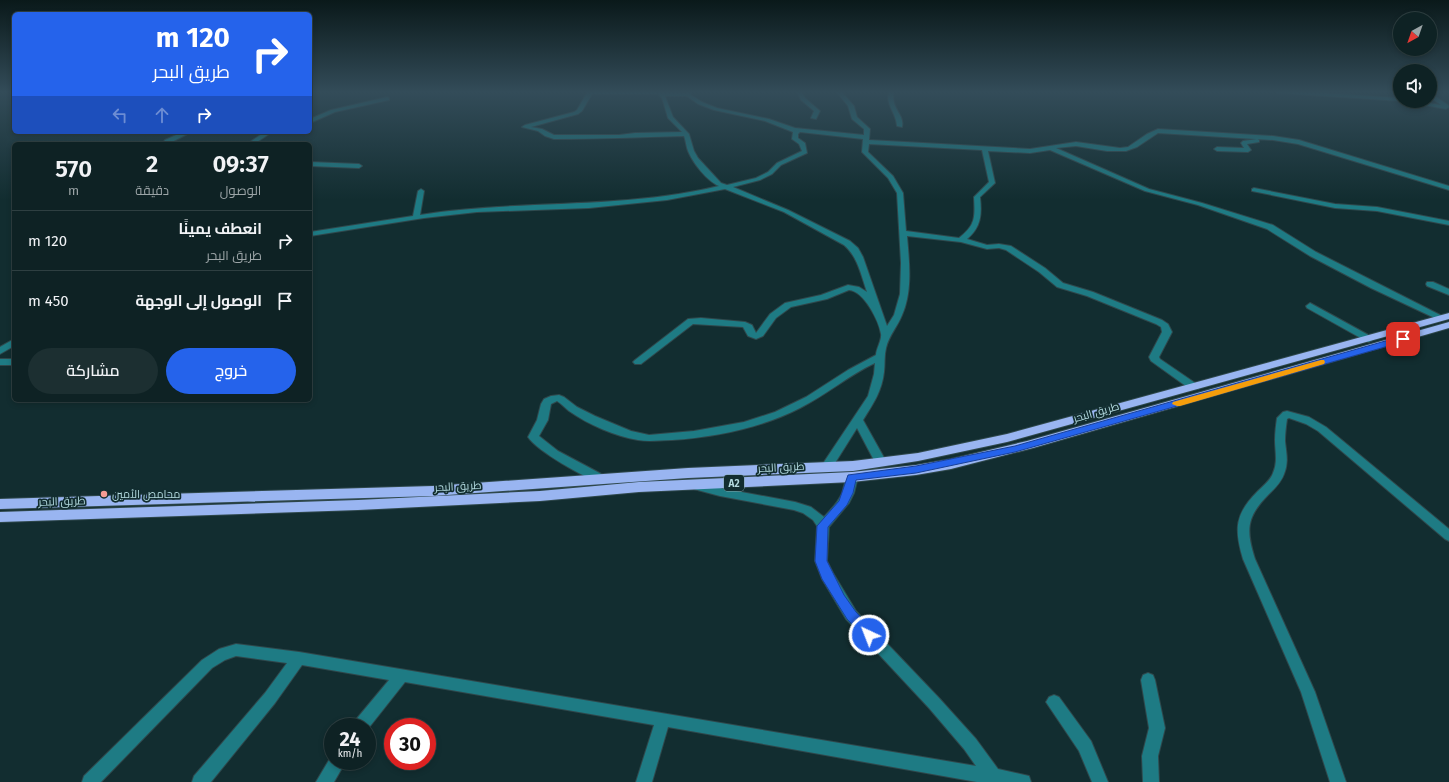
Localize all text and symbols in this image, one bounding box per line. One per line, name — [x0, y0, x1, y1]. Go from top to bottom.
north arrow — [1393, 12, 1437, 56]
map controls — [1393, 12, 1437, 108]
text: 120 m — [156, 21, 230, 54]
icon: right — [244, 28, 296, 80]
text: طريق البحر — [153, 61, 230, 83]
button: sound — [1393, 64, 1437, 108]
icon: left — [109, 104, 131, 126]
icon: ahead — [151, 104, 173, 126]
icon: right — [193, 104, 215, 126]
text: 2 — [146, 150, 158, 178]
text: 09:37 — [212, 150, 269, 178]
text: 570 — [55, 155, 92, 183]
text: m — [68, 183, 79, 198]
text: دقيقة — [135, 183, 169, 198]
text: الوصول — [220, 183, 261, 198]
text: انعطف يمينًا — [178, 220, 262, 238]
icon: right — [274, 230, 296, 252]
text: 120 m — [28, 232, 67, 250]
text: طريق البحر — [206, 248, 262, 263]
icon: arrive — [274, 290, 296, 312]
text: 450 m — [28, 292, 69, 310]
text: الوصول إلى الوجهة — [135, 292, 262, 310]
pin — [1386, 322, 1420, 356]
icon: arrive — [1392, 328, 1414, 350]
button: مشاركة — [28, 348, 158, 394]
button: خروج — [166, 348, 296, 394]
street label: طريق البحر — [1071, 400, 1121, 426]
street label: طريق البحر — [756, 460, 805, 475]
road number: A2 — [724, 475, 744, 491]
street label: طريق البحر — [433, 479, 482, 494]
place label: محامص الأمين — [112, 488, 180, 501]
marker: محامص الأمين — [99, 489, 109, 499]
street label: طريق البحر — [37, 494, 86, 509]
position arrow — [848, 614, 890, 656]
speed limit sign: 30 — [384, 718, 436, 770]
text: 24 — [339, 727, 361, 751]
text: km/h — [338, 748, 362, 760]

